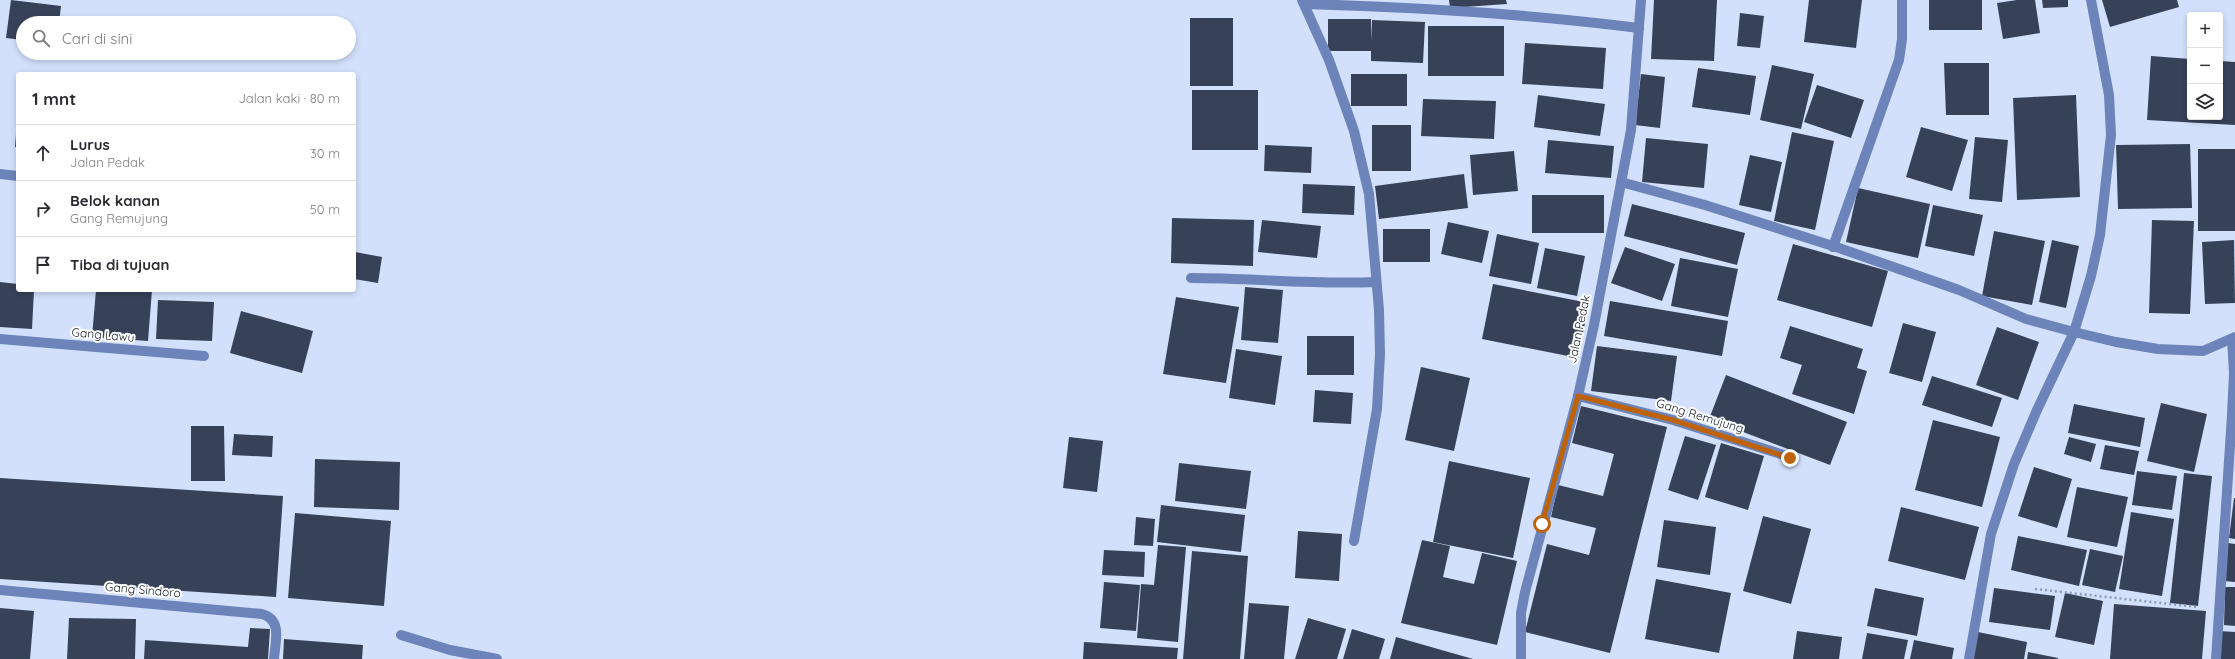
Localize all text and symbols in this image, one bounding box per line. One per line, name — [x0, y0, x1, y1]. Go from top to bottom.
map controls — [2187, 12, 2223, 120]
button: + — [2187, 12, 2223, 48]
search box — [16, 16, 356, 60]
icon: search — [30, 27, 52, 49]
text: Cari di sini — [62, 29, 133, 48]
button: − — [2187, 48, 2223, 84]
button: layers — [2187, 84, 2223, 120]
text: 1 mnt — [32, 88, 76, 109]
text: Jalan kaki · 80 m — [238, 90, 340, 106]
text: Lurus — [70, 135, 110, 154]
icon: ahead — [32, 142, 54, 164]
text: 30 m — [310, 145, 340, 161]
text: Jalan Pedak — [70, 154, 145, 170]
text: Belok kanan — [70, 191, 160, 210]
icon: right — [32, 198, 54, 220]
text: 50 m — [310, 201, 340, 217]
text: Gang Remujung — [70, 210, 168, 226]
icon: arrive — [32, 254, 54, 276]
text: Tiba di tujuan — [70, 255, 169, 274]
street label: Jalan Pedak — [1564, 294, 1593, 364]
street label: Gang Lawu — [71, 324, 135, 345]
street label: Gang Remujung — [1655, 395, 1746, 436]
route end — [1781, 449, 1799, 467]
route start — [1533, 515, 1551, 533]
street label: Gang Sindoro — [105, 579, 181, 600]

